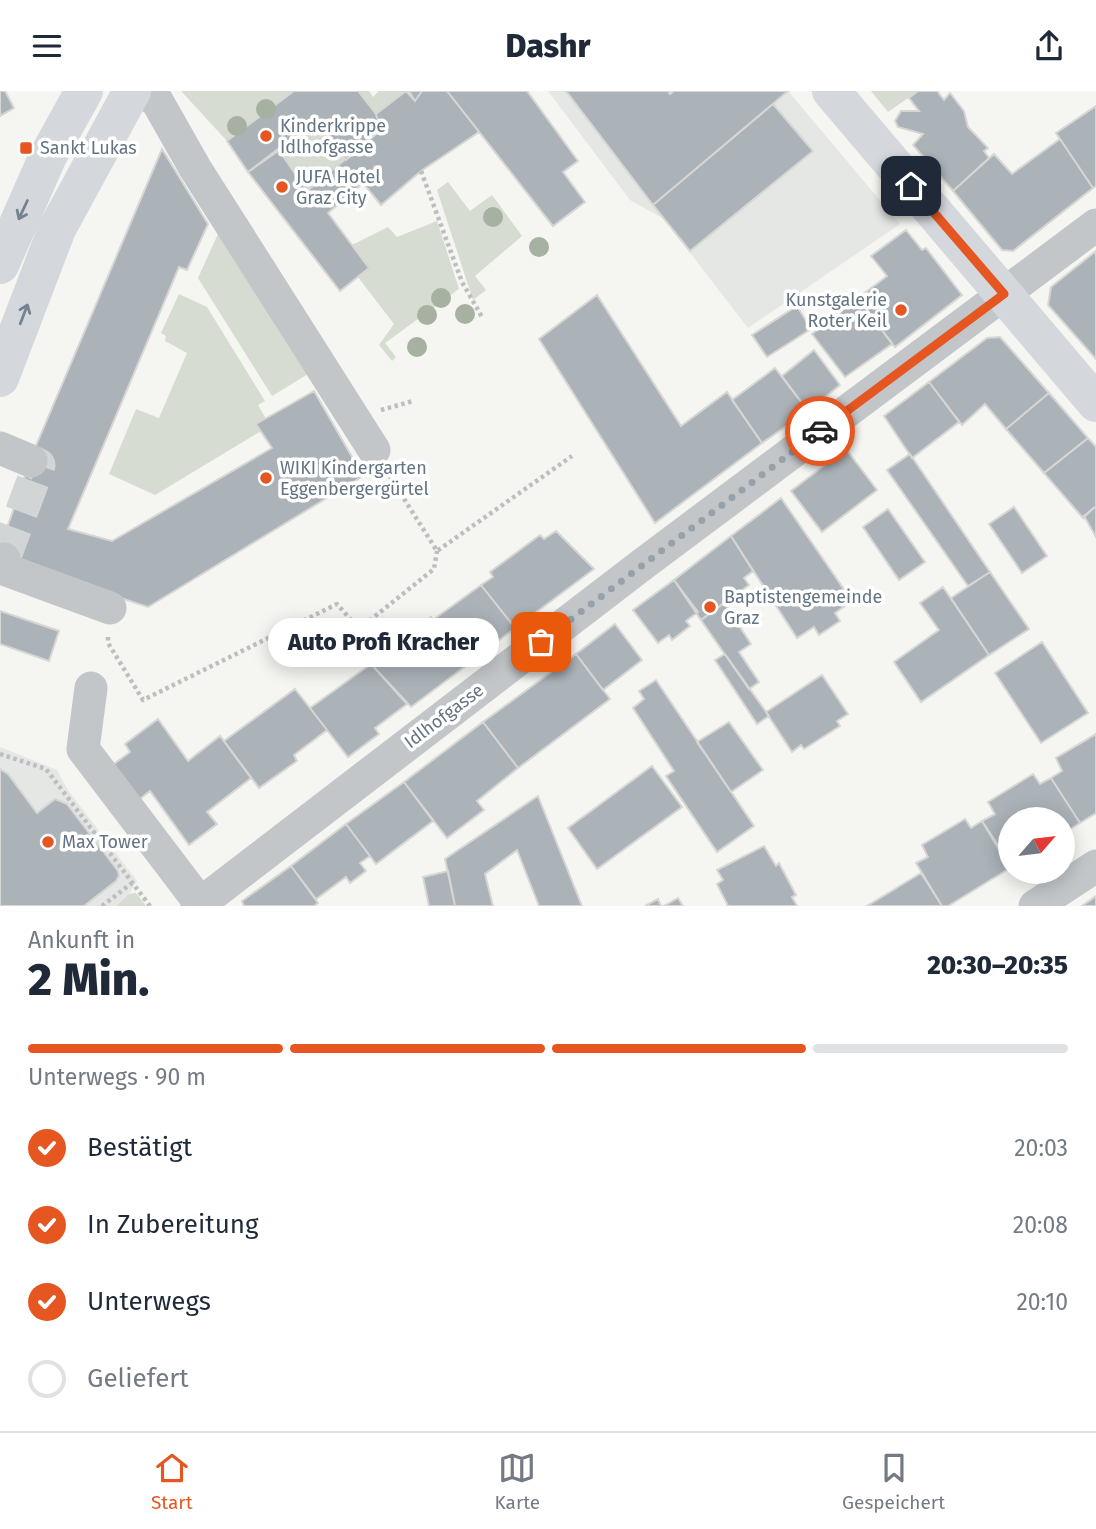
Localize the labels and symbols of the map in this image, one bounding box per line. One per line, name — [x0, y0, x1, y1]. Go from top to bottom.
place label: Kinderkrippe Idlhofgasse — [280, 115, 386, 158]
marker: Kinderkrippe Idlhofgasse — [258, 128, 274, 144]
place label: Sankt Lukas — [40, 137, 137, 159]
marker: Sankt Lukas — [18, 140, 34, 156]
pin — [881, 156, 941, 216]
place label: JUFA Hotel Graz City — [296, 166, 381, 209]
marker: JUFA Hotel Graz City — [274, 179, 290, 195]
one-way arrow — [16, 199, 29, 220]
place label: Kunstgalerie Roter Keil — [785, 289, 887, 332]
marker: Kunstgalerie Roter Keil — [893, 302, 909, 318]
one-way arrow — [19, 304, 32, 326]
courier — [785, 396, 855, 466]
place label: WIKI Kindergarten Eggenbergergürtel — [280, 457, 429, 500]
marker: WIKI Kindergarten Eggenbergergürtel — [258, 470, 274, 486]
place label: Baptistengemeinde Graz — [724, 586, 882, 629]
marker: Baptistengemeinde Graz — [702, 599, 718, 615]
pin — [511, 612, 571, 672]
callout: Auto Profi Kracher — [268, 617, 499, 667]
street label: Idlhofgasse — [400, 679, 488, 753]
north arrow — [998, 807, 1074, 884]
place label: Max Tower — [62, 831, 148, 853]
marker: Max Tower — [40, 834, 56, 850]

